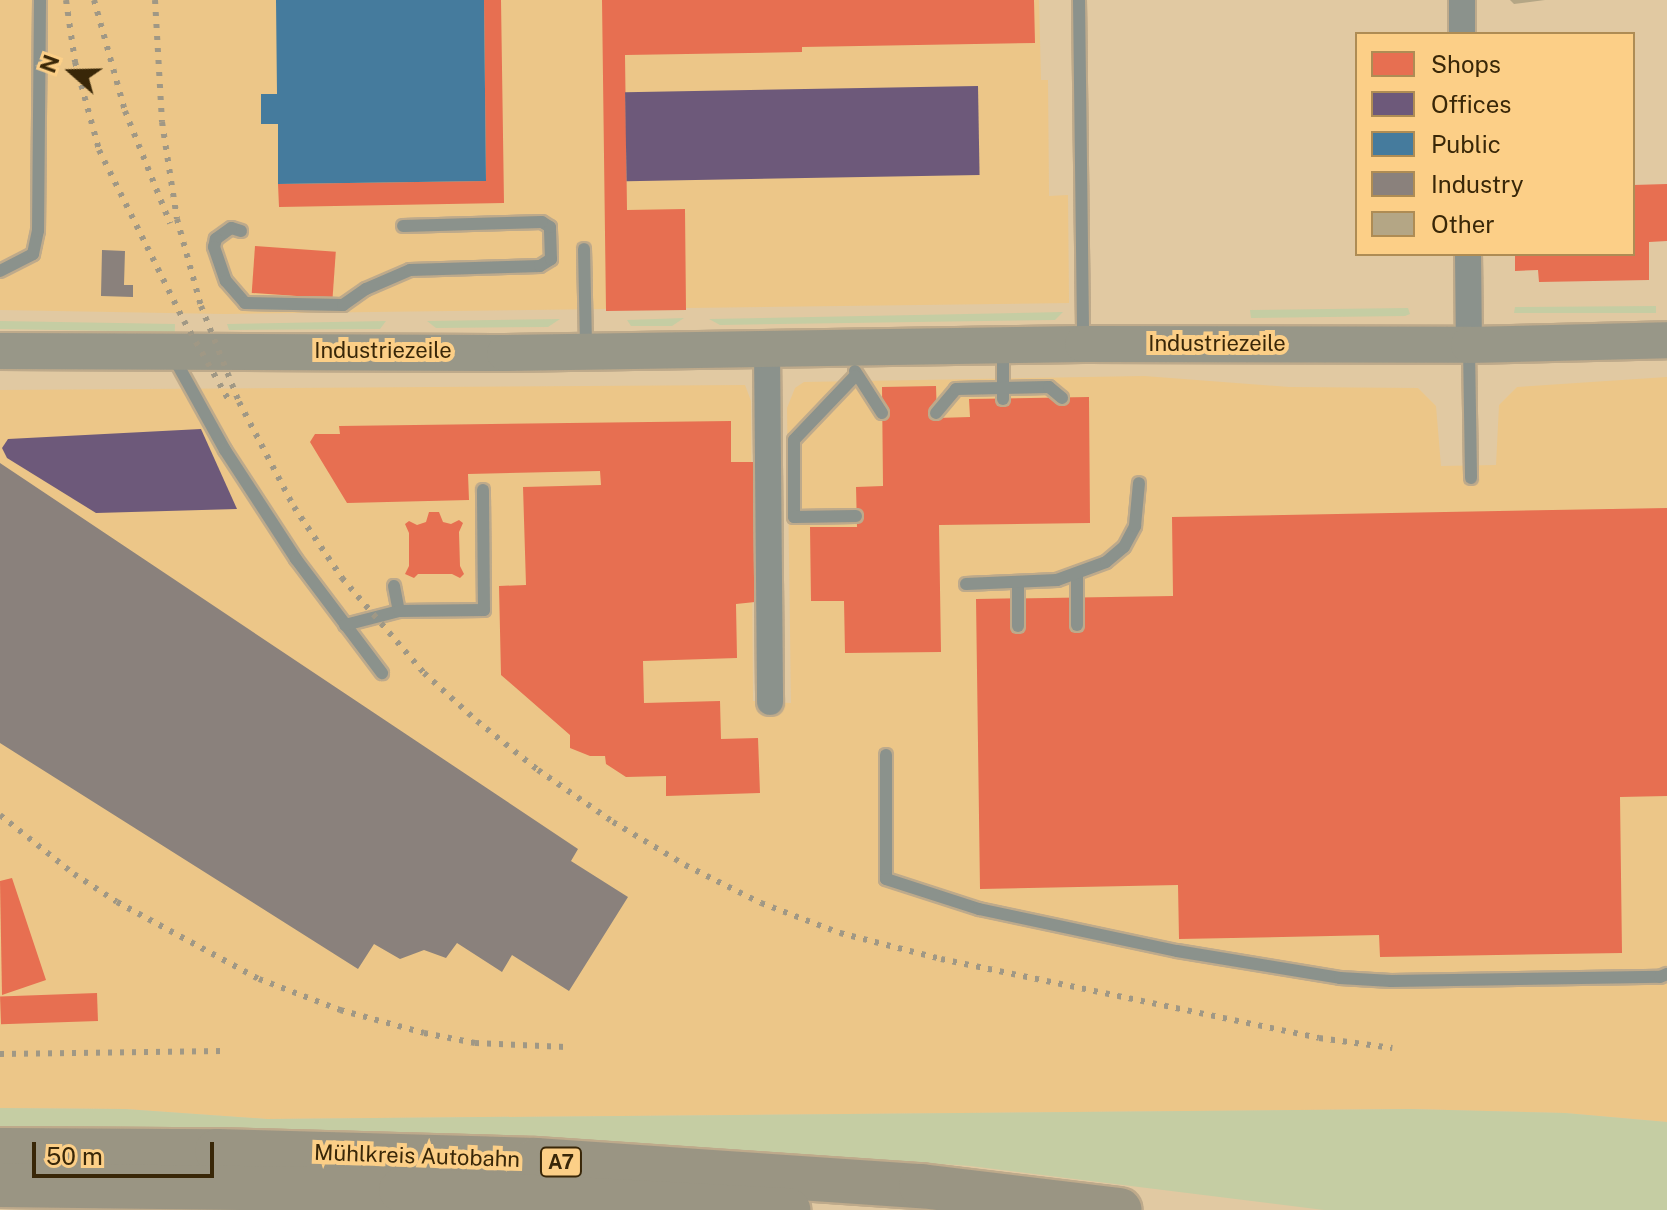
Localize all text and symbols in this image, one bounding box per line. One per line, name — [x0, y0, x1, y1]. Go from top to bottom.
north arrow — [32, 32, 112, 112]
legend — [1355, 32, 1635, 256]
text: Shops — [1431, 50, 1501, 78]
text: N — [34, 51, 65, 76]
text: Offices — [1431, 90, 1511, 118]
text: Public — [1431, 130, 1501, 158]
text: Industry — [1431, 170, 1524, 198]
text: Other — [1431, 210, 1495, 238]
street label: Industriezeile — [1148, 331, 1286, 357]
street label: Industriezeile — [314, 338, 452, 364]
scale bar — [36, 1126, 218, 1176]
street label: Mühlkreis Autobahn — [313, 1139, 521, 1173]
text: 50 m — [46, 1142, 103, 1170]
road number: A7 — [539, 1146, 583, 1178]

